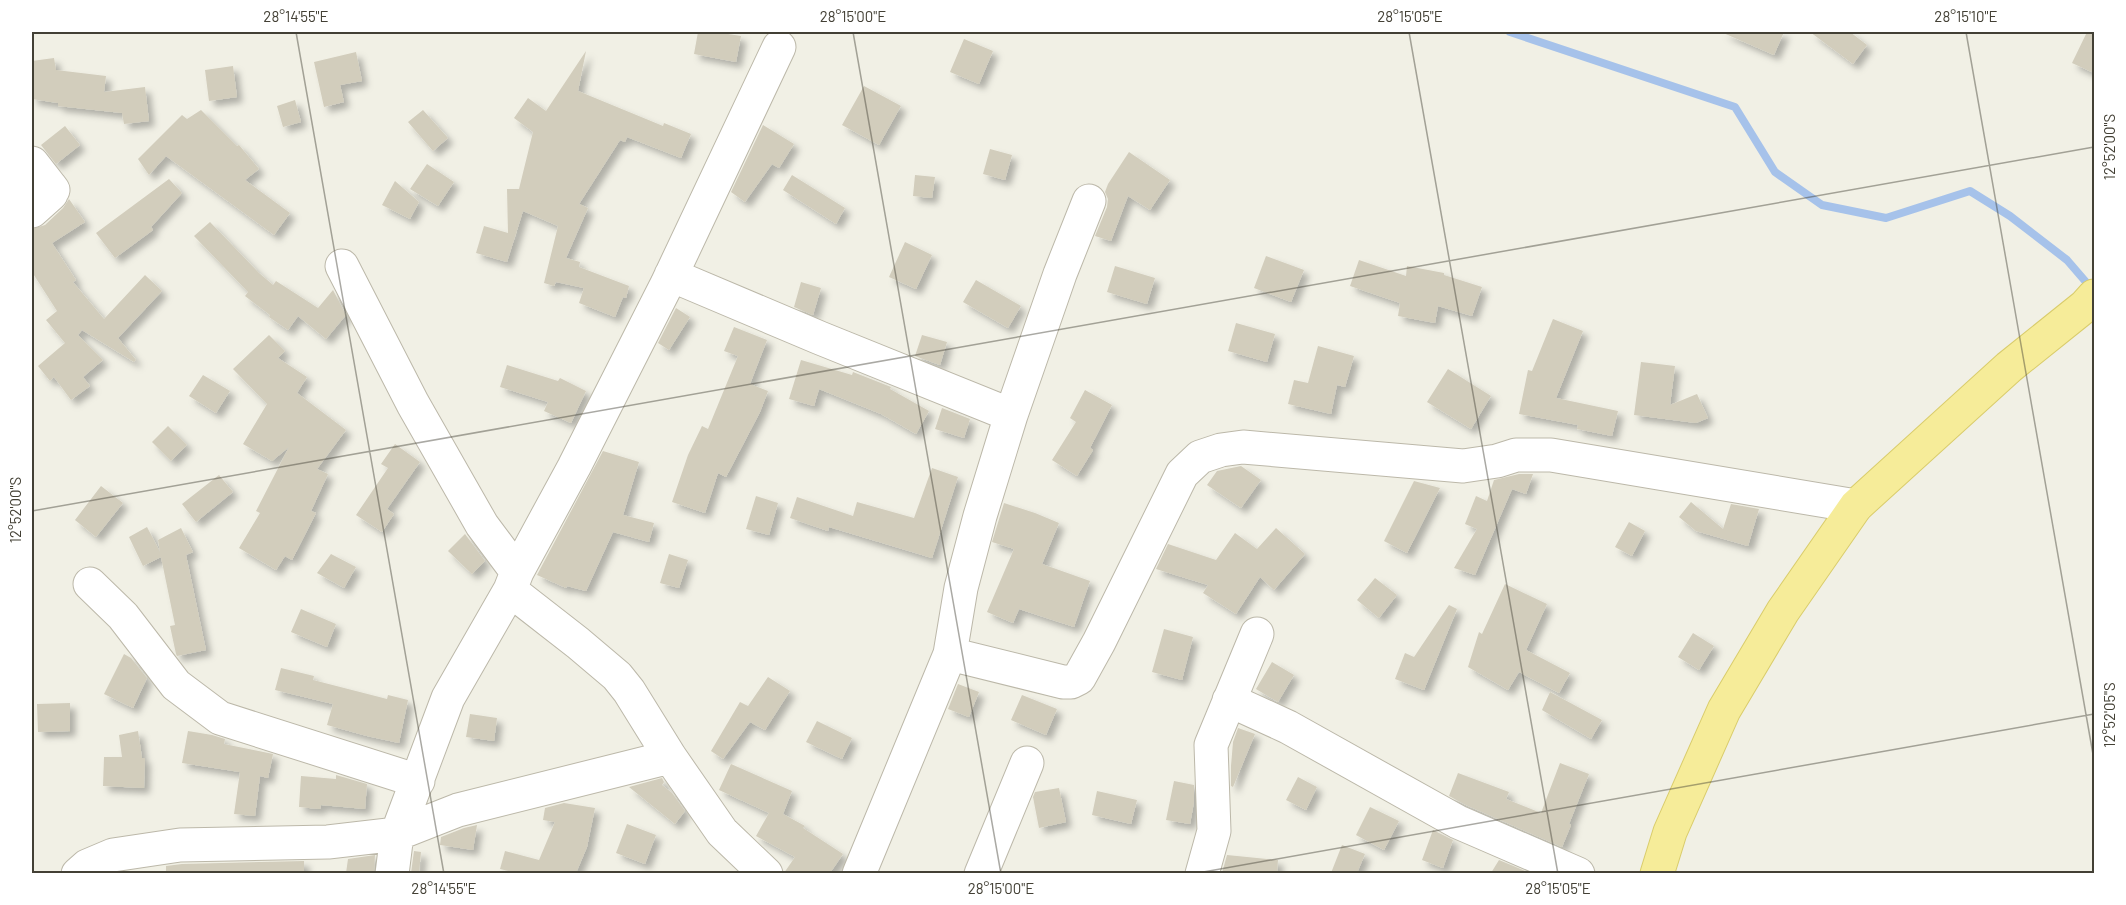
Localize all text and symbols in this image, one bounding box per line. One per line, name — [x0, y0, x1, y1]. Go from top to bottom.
text: 28°14'55"E — [263, 7, 329, 25]
text: 28°15'00"E — [820, 7, 886, 25]
text: 28°15'05"E — [1377, 7, 1443, 25]
text: 28°15'10"E — [1934, 7, 1998, 25]
text: 12°52'00"S — [2100, 114, 2118, 180]
text: 12°52'00"S — [6, 477, 24, 543]
text: 12°52'05"S — [2100, 682, 2118, 748]
text: 28°14'55"E — [411, 879, 477, 897]
text: 28°15'00"E — [968, 879, 1034, 897]
text: 28°15'05"E — [1525, 879, 1591, 897]

